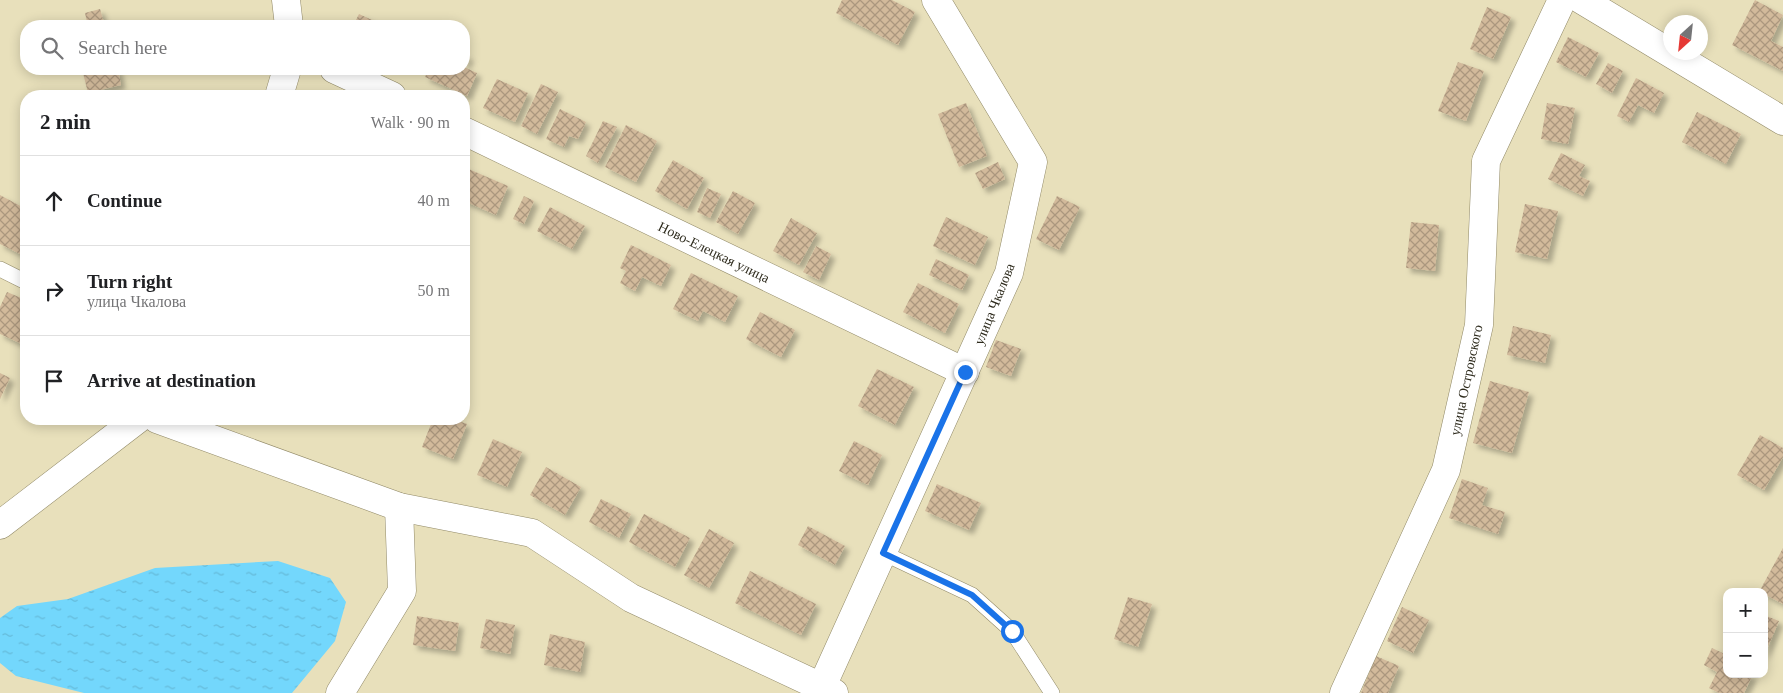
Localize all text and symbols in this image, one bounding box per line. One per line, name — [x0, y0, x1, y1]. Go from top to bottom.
north arrow — [1663, 15, 1708, 60]
search box — [20, 20, 470, 75]
icon: search — [38, 34, 66, 62]
text: Search here — [78, 37, 167, 58]
text: 2 min — [40, 110, 91, 134]
text: Walk · 90 m — [371, 114, 450, 131]
icon: ahead — [40, 187, 68, 215]
text: Continue — [87, 190, 162, 211]
text: 40 m — [418, 192, 450, 209]
street label: Ново-Елецкая улица — [656, 219, 773, 286]
street label: улица Чкалова — [971, 260, 1018, 347]
text: Turn right — [87, 271, 172, 292]
icon: right — [40, 277, 68, 305]
text: 50 m — [418, 282, 450, 299]
text: улица Чкалова — [87, 293, 186, 310]
street label: улица Островского — [1447, 323, 1486, 437]
route end — [954, 361, 977, 384]
icon: arrive — [40, 367, 68, 395]
text: Arrive at destination — [87, 370, 256, 391]
map controls — [1723, 588, 1768, 678]
button: + — [1723, 588, 1768, 633]
route start — [1001, 620, 1024, 643]
button: − — [1723, 633, 1768, 678]

